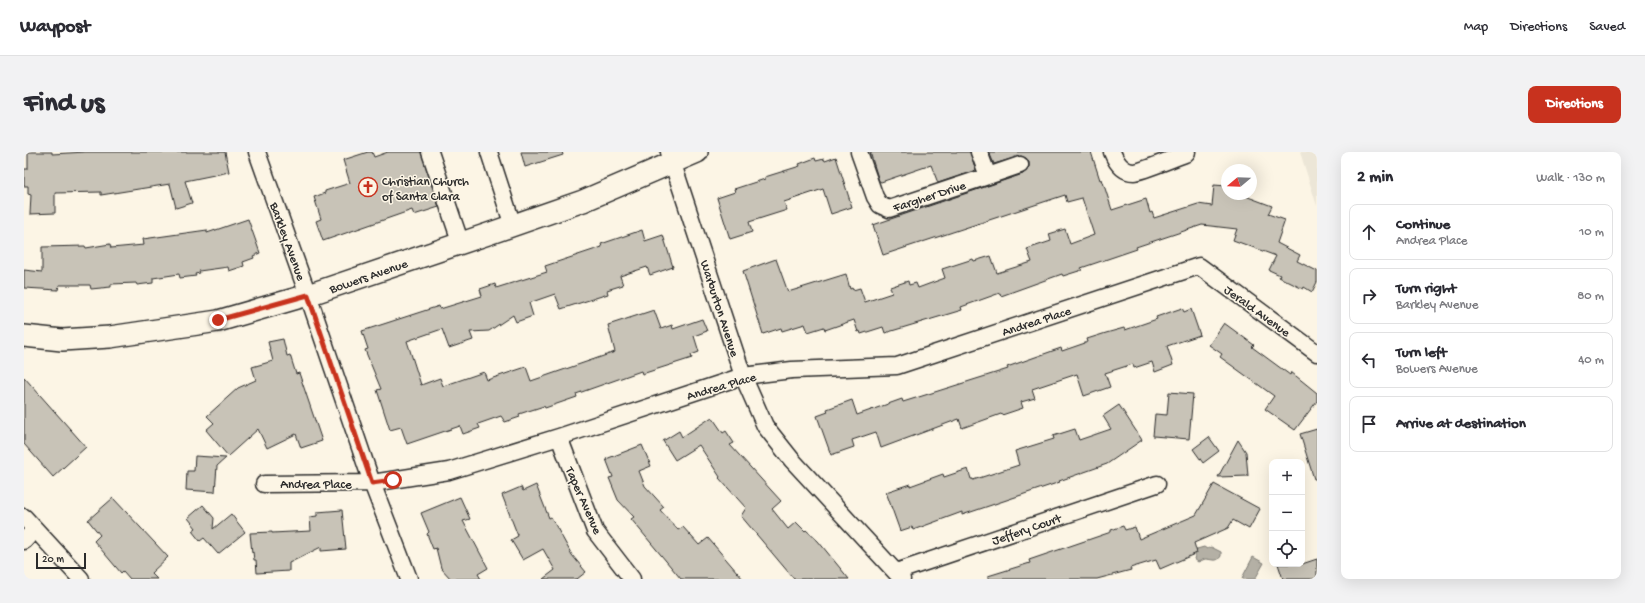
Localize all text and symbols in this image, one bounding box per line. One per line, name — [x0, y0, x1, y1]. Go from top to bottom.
text: Waypost — [20, 16, 90, 39]
text: Map — [1464, 19, 1488, 36]
text: Directions — [1510, 19, 1567, 36]
text: Saved — [1589, 19, 1625, 36]
button: Directions — [1528, 86, 1621, 123]
text: Find us — [24, 88, 104, 121]
north arrow — [1221, 164, 1257, 200]
text: 2 min — [1357, 168, 1393, 188]
text: Walk · 130 m — [1536, 171, 1605, 186]
place label: Christian Church of Santa Clara — [382, 175, 469, 205]
church icon: Christian Church of Santa Clara — [357, 176, 379, 198]
street label: Fargher Drive — [891, 178, 968, 216]
street label: Barkley Avenue — [265, 200, 308, 283]
text: Continue — [1396, 216, 1450, 234]
icon: ahead — [1358, 221, 1380, 243]
text: 10 m — [1579, 225, 1604, 240]
text: Andrea Place — [1396, 234, 1467, 249]
street label: Bowers Avenue — [327, 257, 410, 298]
street label: Warburton Avenue — [696, 259, 741, 359]
text: Turn right — [1396, 280, 1456, 298]
street label: Jerald Avenue — [1221, 283, 1293, 341]
icon: right — [1358, 285, 1380, 307]
text: 80 m — [1577, 289, 1604, 304]
text: Barkley Avenue — [1396, 298, 1478, 313]
street label: Andrea Place — [1000, 304, 1073, 341]
route end — [209, 311, 227, 329]
text: Turn left — [1396, 344, 1447, 362]
icon: left — [1358, 349, 1380, 371]
text: 40 m — [1578, 353, 1604, 368]
text: Bowers Avenue — [1396, 362, 1478, 377]
street label: Andrea Place — [685, 370, 758, 404]
icon: arrive — [1358, 413, 1380, 435]
text: Arrive at destination — [1396, 415, 1526, 433]
map controls — [1269, 459, 1305, 567]
button: + — [1269, 459, 1305, 495]
street label: Taper Avenue — [561, 464, 604, 537]
route start — [384, 471, 402, 489]
street label: Andrea Place — [280, 478, 352, 493]
button: − — [1269, 495, 1305, 531]
street label: Jeffery Court — [990, 511, 1065, 549]
button: locate — [1269, 531, 1305, 567]
scale bar — [36, 551, 86, 570]
text: 20 m — [42, 554, 64, 566]

